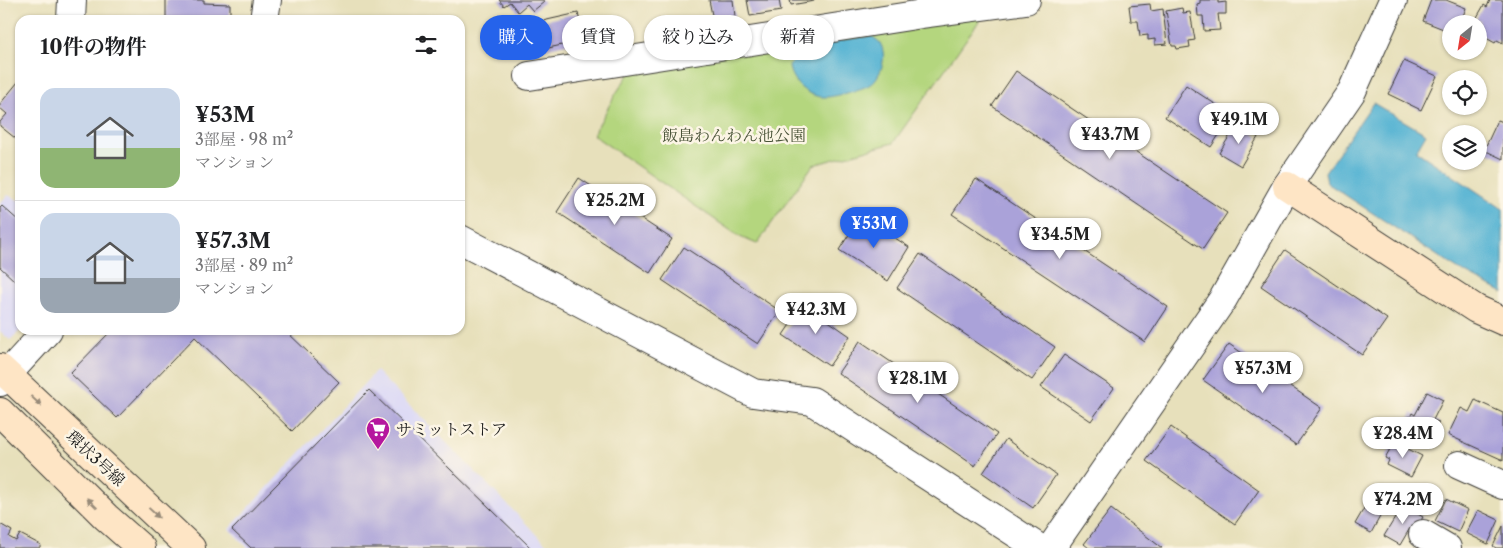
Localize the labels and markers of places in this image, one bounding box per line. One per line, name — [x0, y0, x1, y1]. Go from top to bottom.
pin: ¥49.1M — [1198, 102, 1280, 145]
pin: ¥43.7M — [1069, 118, 1151, 160]
pin: ¥25.2M — [574, 184, 656, 226]
pin: ¥53M — [844, 206, 904, 249]
pin: ¥34.5M — [1019, 218, 1101, 260]
pin: ¥42.3M — [775, 292, 857, 335]
pin: ¥57.3M — [1222, 352, 1304, 394]
pin: ¥28.1M — [877, 362, 959, 404]
supermarket icon: サミットストア — [365, 416, 391, 450]
pin: ¥28.4M — [1362, 416, 1444, 459]
place label: サミットストア — [396, 419, 507, 439]
pin: ¥74.2M — [1362, 482, 1444, 525]

